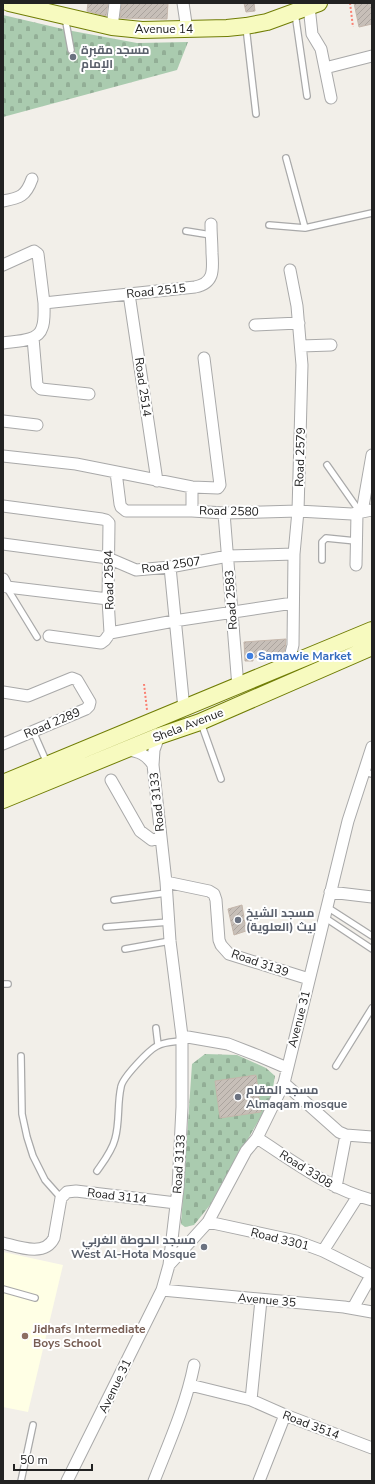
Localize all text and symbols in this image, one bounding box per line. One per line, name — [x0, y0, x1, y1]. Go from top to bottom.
street label: Avenue 14 — [135, 21, 193, 37]
place label: مسجد مقبرة الإمام — [81, 42, 150, 72]
marker: مسجد مقبرة الإمام — [68, 52, 78, 62]
street label: Road 2515 — [125, 280, 187, 302]
street label: Road 2514 — [131, 356, 155, 418]
street label: Road 2579 — [291, 427, 309, 487]
street label: Road 2580 — [199, 502, 259, 520]
street label: Road 2584 — [100, 550, 118, 610]
street label: Road 2507 — [140, 553, 202, 577]
street label: Road 2583 — [221, 570, 241, 630]
place label: Samawie Market — [258, 648, 352, 664]
marker: Samawie Market — [245, 651, 255, 661]
street label: Road 2289 — [21, 704, 83, 742]
street label: Shela Avenue — [150, 704, 226, 746]
street label: Road 3133 — [146, 771, 168, 833]
place label: مسجد الشيخ ليث (العلوية) — [246, 905, 316, 935]
marker: مسجد الشيخ ليث (العلوية) — [233, 915, 243, 925]
street label: Road 3139 — [229, 946, 291, 980]
street label: Avenue 31 — [284, 989, 314, 1049]
place label: مسجد المقام Almaqam mosque — [246, 1082, 348, 1112]
marker: مسجد المقام Almaqam mosque — [233, 1092, 243, 1102]
street label: Road 3133 — [169, 1134, 189, 1194]
street label: Road 3308 — [276, 1146, 336, 1192]
street label: Road 3114 — [86, 1184, 148, 1208]
street label: Road 3301 — [249, 1224, 311, 1254]
place label: مسجد الحوطة الغربي West Al-Hota Mosque — [71, 1232, 196, 1262]
marker: مسجد الحوطة الغربي West Al-Hota Mosque — [199, 1242, 209, 1252]
street label: Avenue 35 — [237, 1289, 297, 1311]
place label: Jidhafs Intermediate Boys School — [32, 1321, 146, 1351]
marker: Jidhafs Intermediate Boys School — [20, 1331, 30, 1341]
street label: Avenue 31 — [95, 1356, 135, 1416]
street label: Road 3514 — [280, 1407, 342, 1443]
scale bar — [14, 1446, 92, 1472]
text: 50 m — [20, 1452, 48, 1468]

